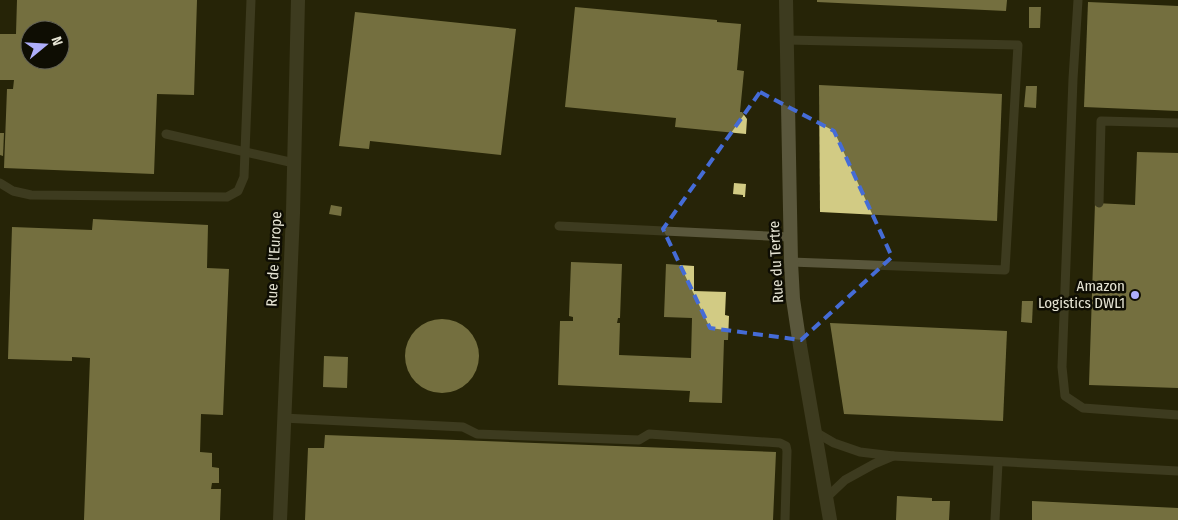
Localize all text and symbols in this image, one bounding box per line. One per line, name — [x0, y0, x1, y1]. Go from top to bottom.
north arrow — [20, 20, 70, 70]
text: N — [48, 35, 66, 48]
street label: Rue de l'Europe — [263, 211, 285, 307]
street label: Rue du Tertre — [765, 220, 787, 304]
place label: Amazon Logistics DWL1 — [1038, 277, 1125, 312]
marker: Amazon Logistics DWL1 — [1129, 289, 1141, 301]

